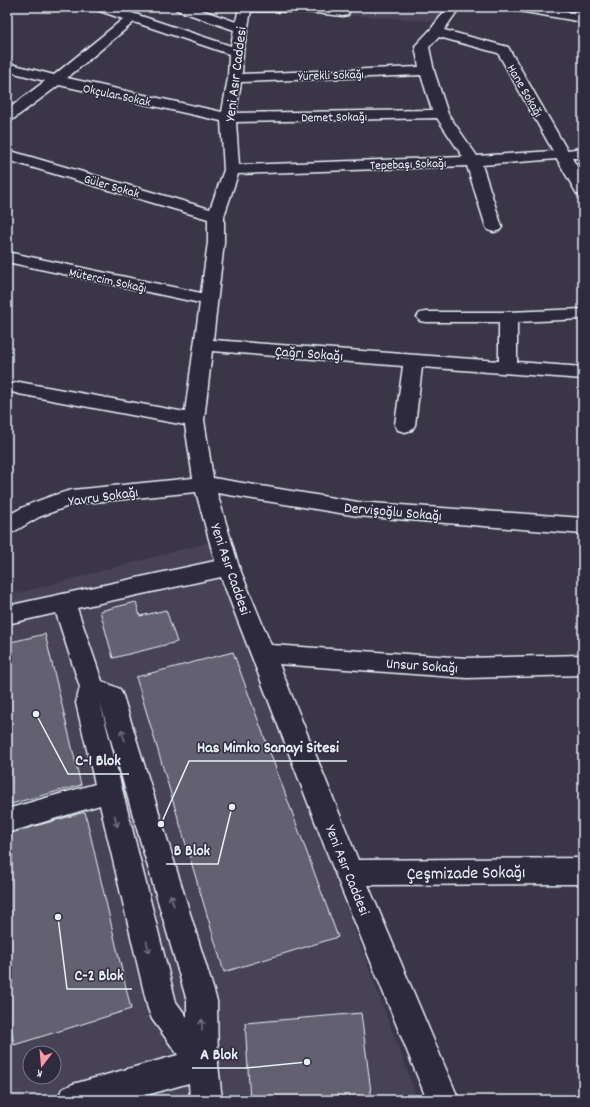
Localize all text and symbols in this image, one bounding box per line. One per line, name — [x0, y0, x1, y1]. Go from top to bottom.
street label: Yeni Asır Caddesi — [220, 25, 254, 123]
street label: Hane Sokağı — [501, 61, 547, 121]
street label: Yürekli Sokağı — [298, 66, 364, 87]
street label: Okçular Sokak — [81, 80, 152, 113]
street label: Demet Sokağı — [301, 108, 367, 129]
street label: Tepebaşı Sokağı — [370, 155, 447, 176]
street label: Güler Sokak — [81, 170, 141, 204]
street label: Mütercim Sokağı — [67, 264, 148, 299]
street label: Çağrı Sokağı — [274, 342, 344, 368]
street label: Yavru Sokağı — [67, 482, 140, 514]
street label: Dervişoğlu Sokağı — [343, 498, 443, 528]
street label: Yeni Asır Caddesi — [203, 521, 255, 619]
street label: Unsur Sokağı — [385, 654, 459, 680]
one-way arrow — [119, 729, 126, 742]
callout: Has Mimko Sanayi Sitesi — [189, 733, 347, 761]
text: Has Mimko Sanayi Sitesi — [197, 737, 339, 760]
callout: C-1 Blok — [68, 746, 129, 774]
text: C-1 Blok — [75, 750, 121, 773]
one-way arrow — [113, 814, 120, 827]
street label: Yeni Asır Caddesi — [318, 822, 374, 919]
callout: B Blok — [166, 836, 218, 864]
text: B Blok — [174, 840, 211, 863]
street label: Çeşmizade Sokağı — [407, 861, 525, 888]
one-way arrow — [168, 893, 175, 906]
one-way arrow — [144, 940, 152, 953]
callout: C-2 Blok — [67, 961, 132, 989]
text: C-2 Blok — [74, 965, 124, 988]
one-way arrow — [198, 1019, 206, 1032]
callout: A Blok — [192, 1040, 246, 1068]
text: A Blok — [200, 1044, 238, 1067]
north arrow — [22, 1045, 62, 1085]
text: K — [35, 1064, 44, 1081]

